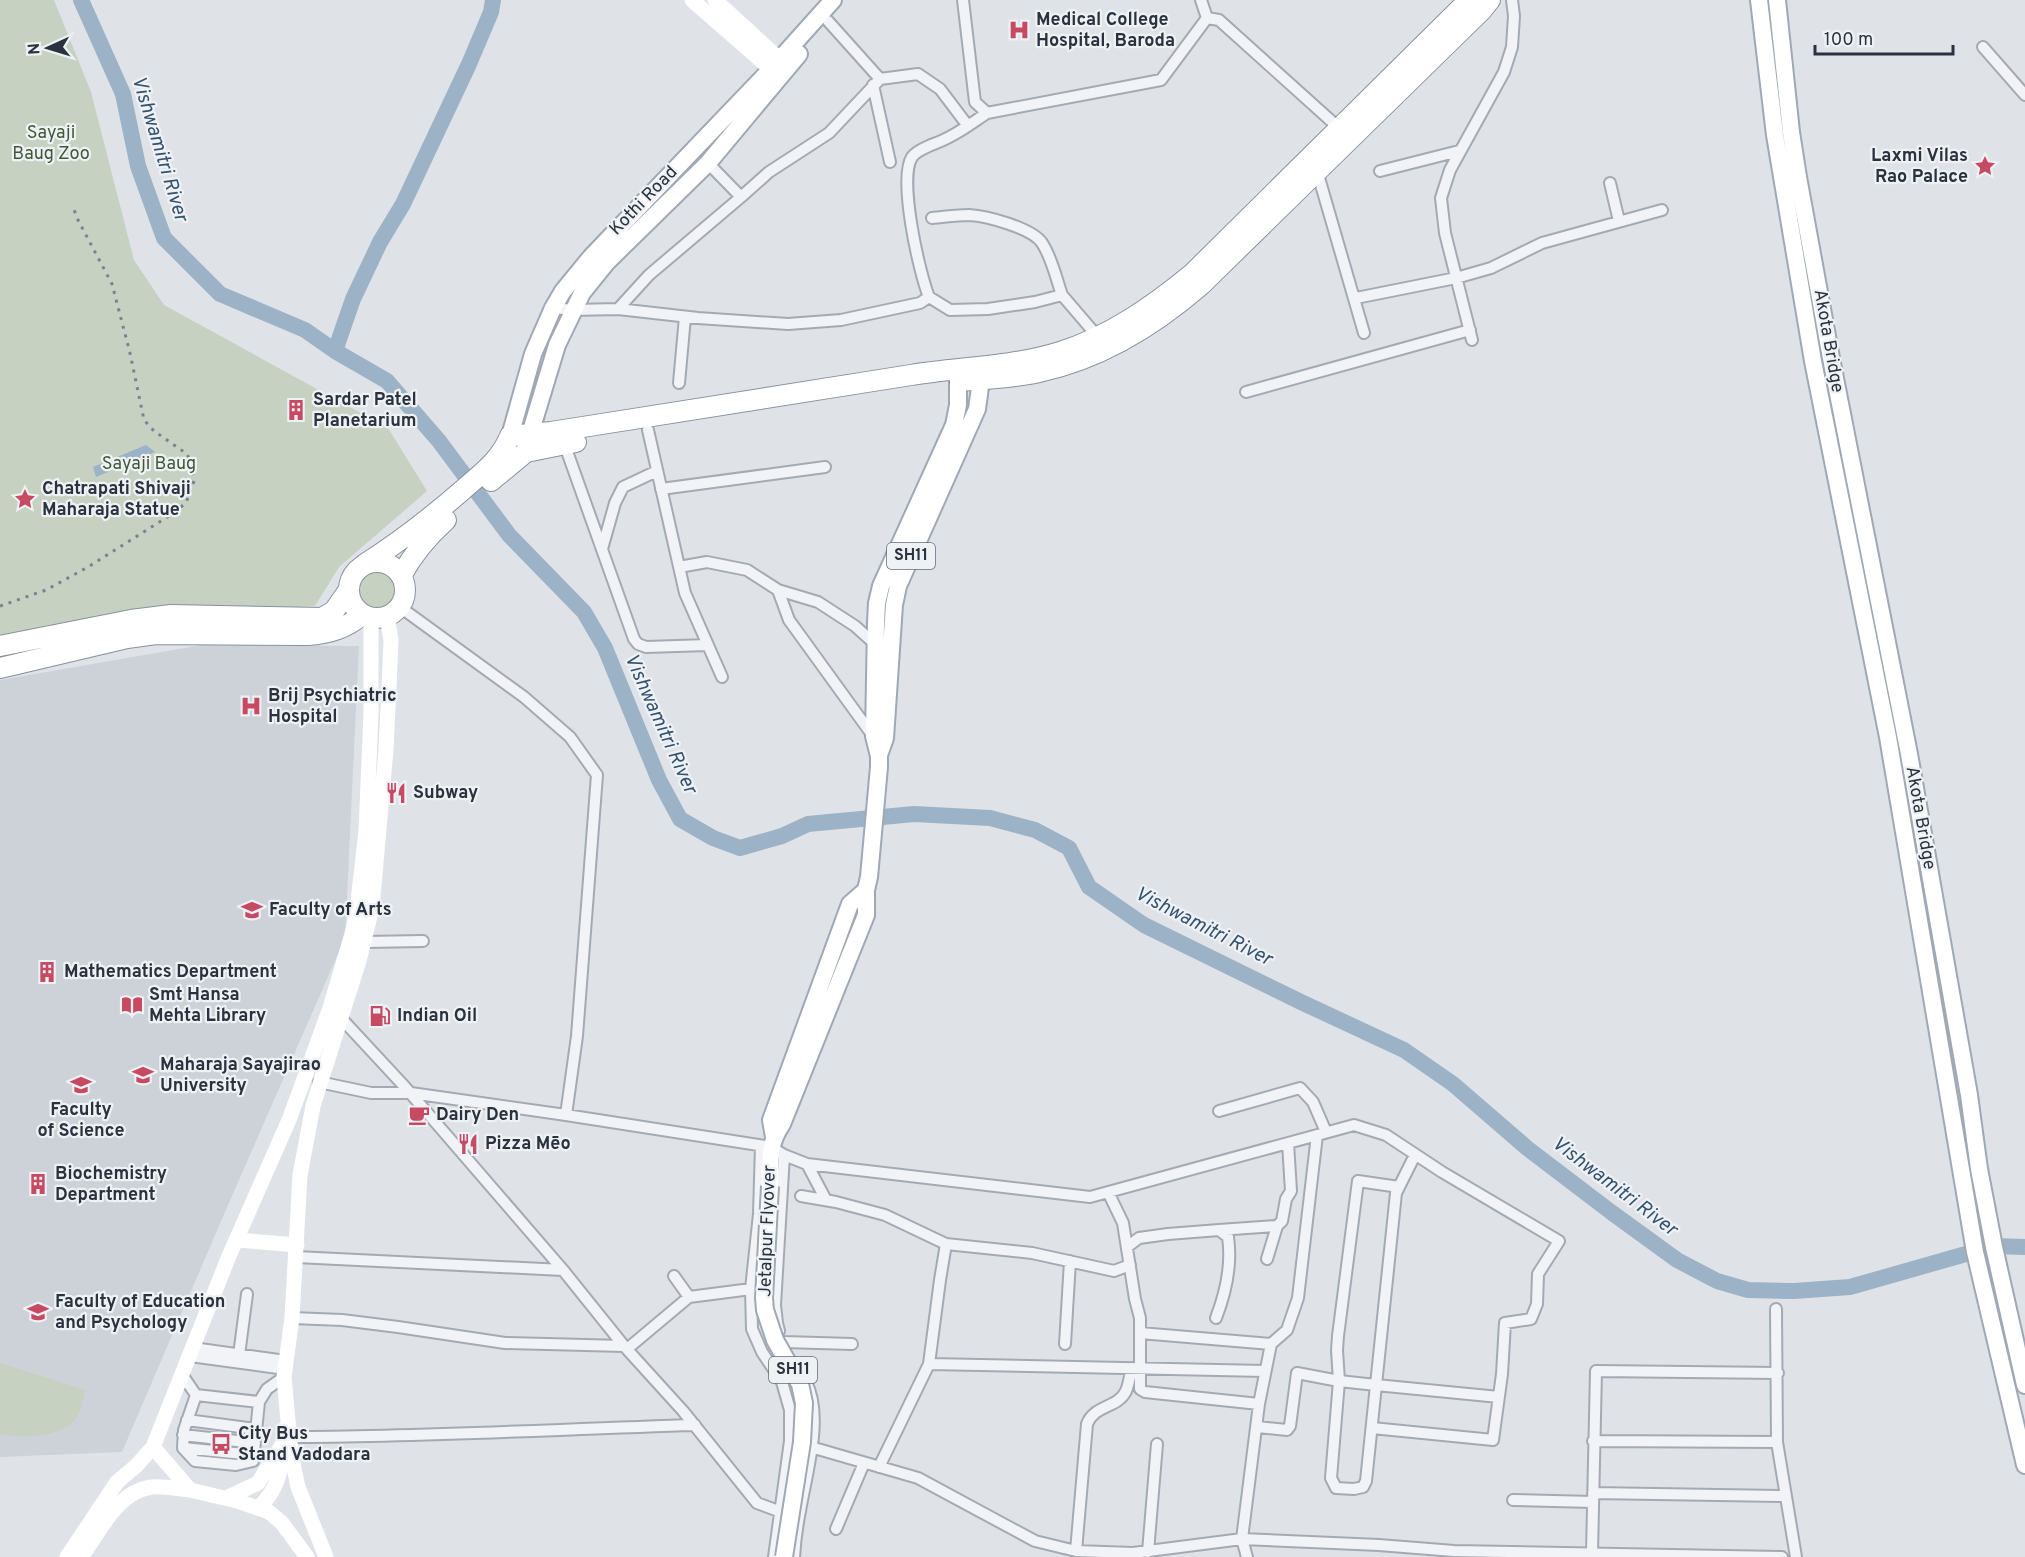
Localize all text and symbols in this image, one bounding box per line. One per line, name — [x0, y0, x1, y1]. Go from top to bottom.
place label: Medical College Hospital, Baroda — [1036, 9, 1175, 53]
north arrow — [18, 18, 78, 78]
hospital icon: Medical College Hospital, Baroda — [1007, 18, 1031, 42]
scale bar — [1815, 18, 1953, 56]
text: 100 m — [1824, 29, 1873, 52]
text: N — [25, 42, 45, 55]
water label: Vishwamitri River — [125, 73, 194, 226]
park label: Sayaji Baug Zoo — [12, 122, 90, 166]
place label: Laxmi Vilas Rao Palace — [1871, 145, 1968, 189]
place icon: Laxmi Vilas Rao Palace — [1973, 154, 1997, 178]
street label: Kothi Road — [605, 161, 683, 241]
street label: Akota Bridge — [1808, 288, 1848, 394]
place label: Sardar Patel Planetarium — [313, 389, 417, 433]
building icon: Sardar Patel Planetarium — [284, 398, 308, 422]
park label: Sayaji Baug — [102, 453, 196, 476]
place label: Chatrapati Shivaji Maharaja Statue — [42, 478, 191, 522]
place icon: Chatrapati Shivaji Maharaja Statue — [13, 487, 37, 511]
road number: SH11 — [887, 543, 935, 569]
water label: Vishwamitri River — [617, 650, 703, 799]
place label: Brij Psychiatric Hospital — [268, 685, 397, 729]
hospital icon: Brij Psychiatric Hospital — [239, 694, 263, 718]
street label: Akota Bridge — [1900, 765, 1940, 871]
restaurant icon: Subway — [384, 781, 408, 805]
place label: Subway — [413, 782, 478, 805]
water label: Vishwamitri River — [1130, 881, 1277, 973]
school or university icon: Faculty of Arts — [240, 898, 264, 922]
place label: Faculty of Arts — [269, 899, 392, 922]
building icon: Mathematics Department — [35, 960, 59, 984]
place label: Mathematics Department — [64, 961, 277, 984]
place label: Smt Hansa Mehta Library — [149, 984, 266, 1028]
library icon: Smt Hansa Mehta Library — [120, 993, 144, 1017]
fuel station icon: Indian Oil — [368, 1004, 392, 1028]
place label: Indian Oil — [397, 1005, 477, 1028]
place label: Maharaja Sayajirao University — [160, 1054, 321, 1098]
school or university icon: Maharaja Sayajirao University — [131, 1063, 155, 1087]
school or university icon: Faculty of Science — [69, 1073, 93, 1097]
place label: Faculty of Science — [37, 1099, 125, 1143]
cafe icon: Dairy Den — [407, 1103, 431, 1127]
place label: Dairy Den — [436, 1104, 519, 1127]
water label: Vishwamitri River — [1546, 1131, 1683, 1244]
restaurant icon: Pizza Mēo — [456, 1132, 480, 1156]
place label: Pizza Mēo — [485, 1133, 571, 1156]
place label: Biochemistry Department — [55, 1163, 167, 1207]
street label: Jetalpur Flyover — [754, 1165, 782, 1297]
building icon: Biochemistry Department — [26, 1172, 50, 1196]
place label: Faculty of Education and Psychology — [55, 1291, 225, 1335]
school or university icon: Faculty of Education and Psychology — [26, 1300, 50, 1324]
road number: SH11 — [769, 1357, 817, 1383]
place label: City Bus Stand Vadodara — [238, 1423, 370, 1467]
bus stop icon: City Bus Stand Vadodara — [209, 1432, 233, 1456]

